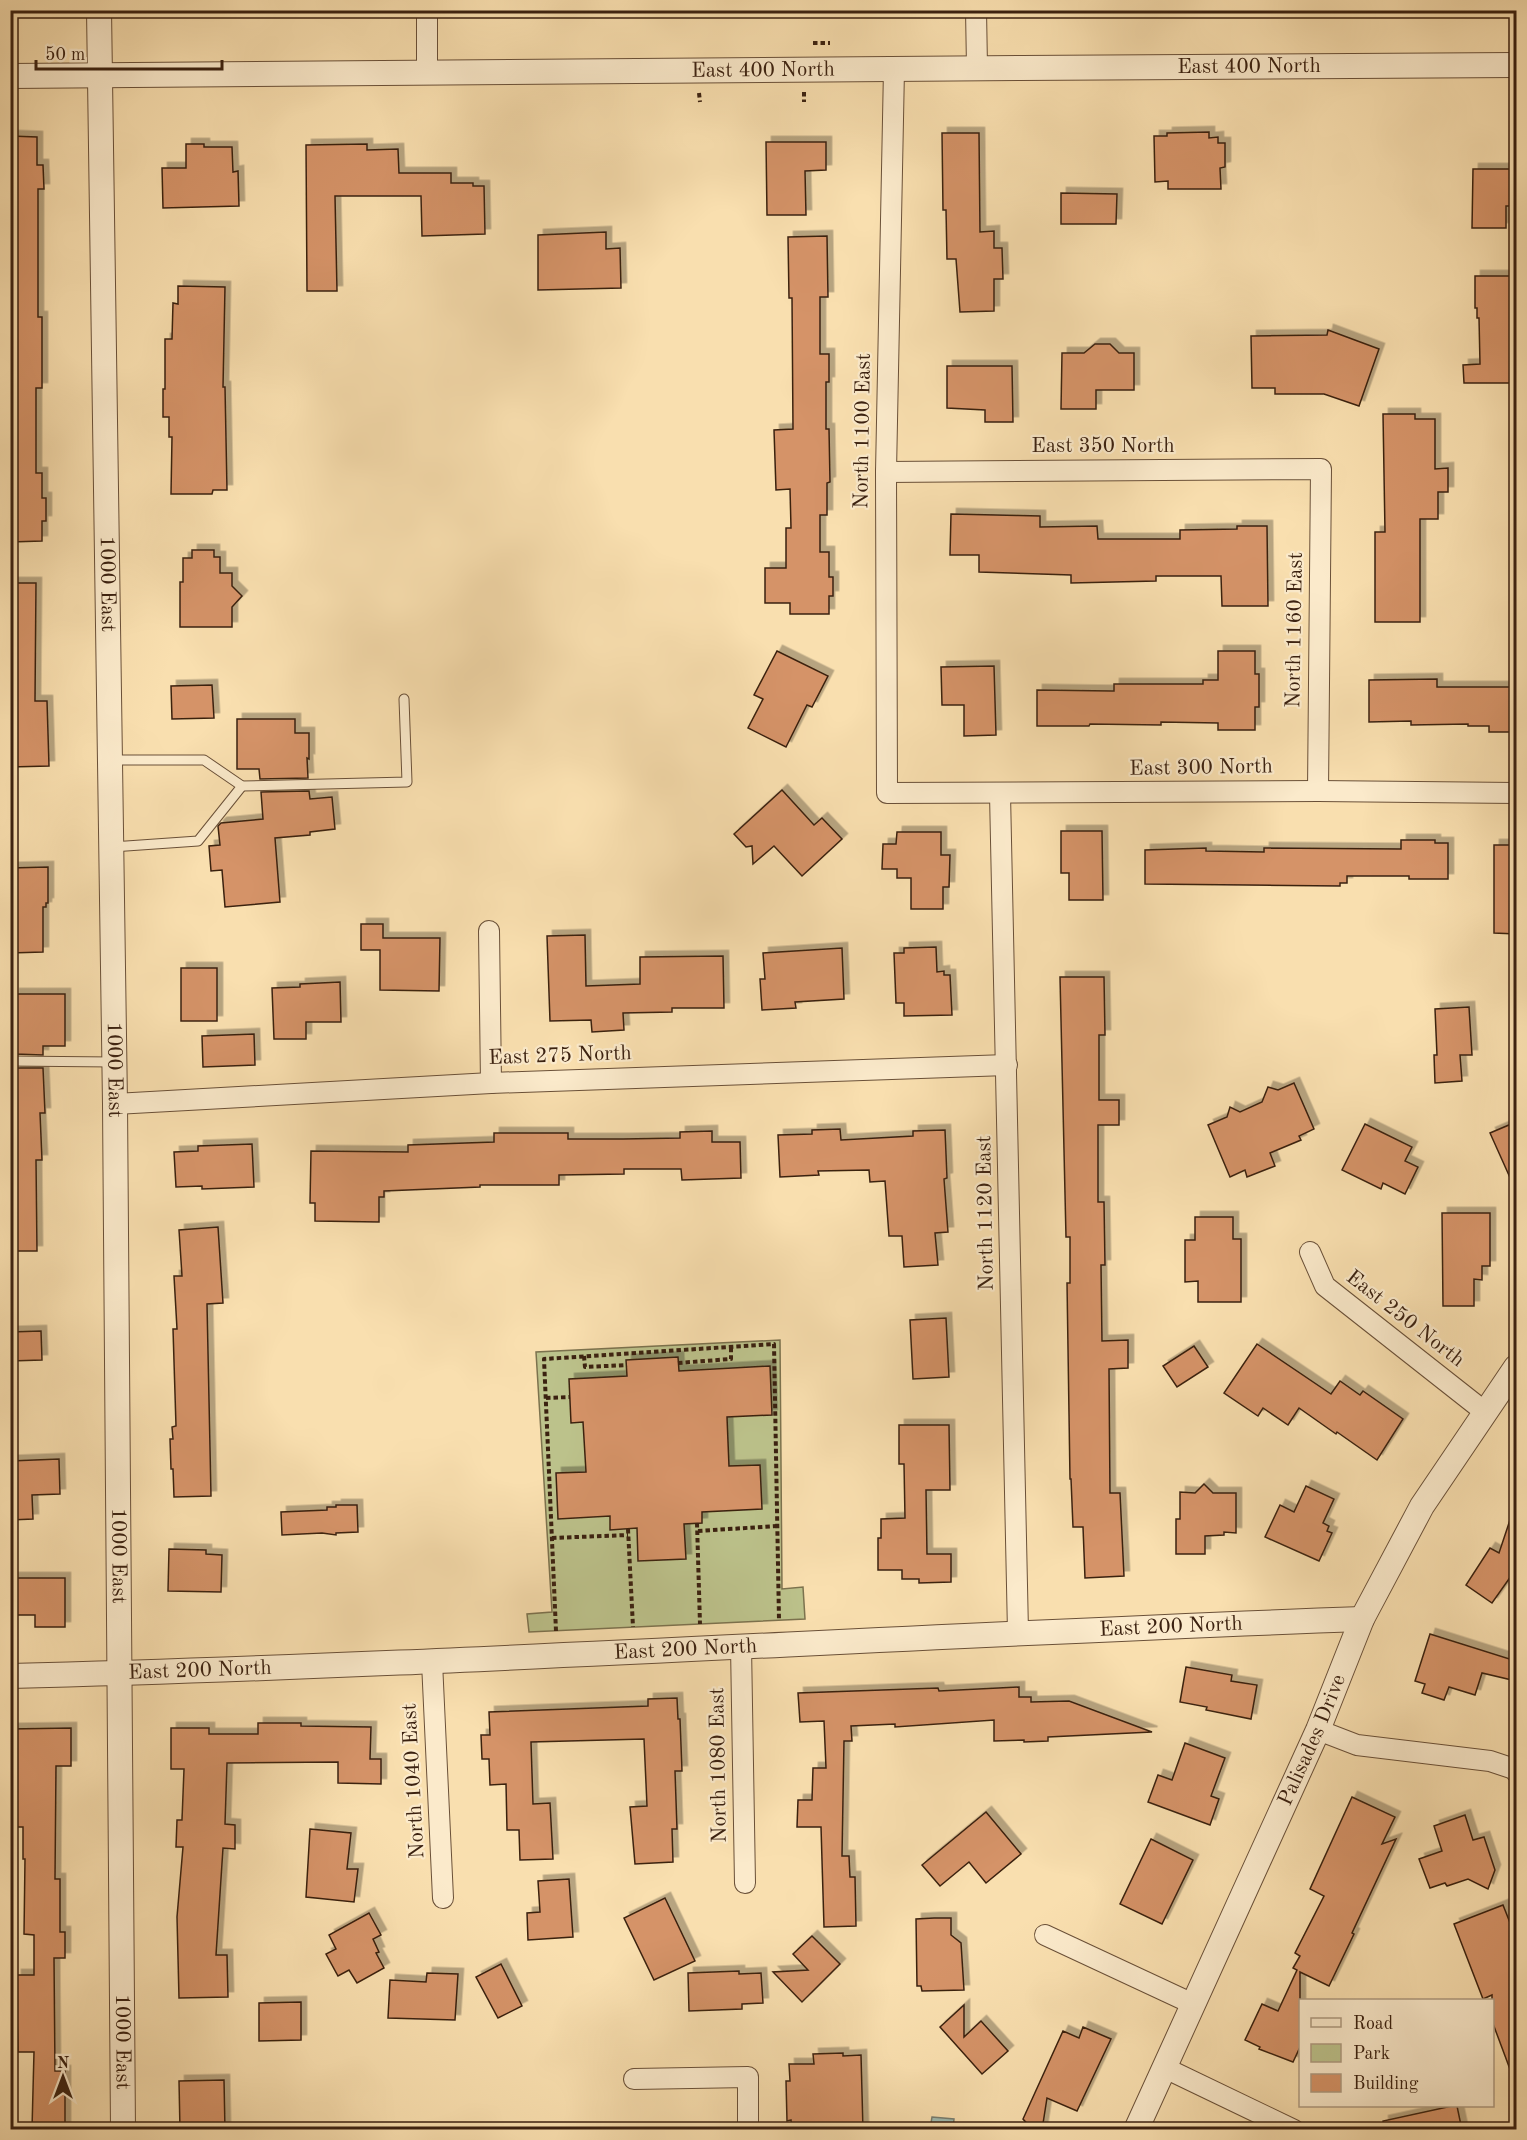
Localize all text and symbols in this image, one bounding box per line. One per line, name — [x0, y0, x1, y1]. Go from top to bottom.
scale bar — [36, 33, 222, 71]
text: 50 m — [45, 46, 85, 64]
street label: East 400 North — [1177, 55, 1321, 77]
street label: East 400 North — [691, 59, 835, 81]
street label: North 1100 East — [851, 353, 875, 509]
street label: East 350 North — [1031, 436, 1175, 457]
street label: 1000 East — [96, 536, 119, 632]
street label: North 1160 East — [1283, 552, 1307, 708]
street label: East 300 North — [1129, 756, 1273, 780]
street label: 1000 East — [103, 1022, 126, 1118]
street label: East 275 North — [488, 1043, 632, 1069]
street label: North 1120 East — [974, 1135, 998, 1291]
street label: East 250 North — [1342, 1267, 1468, 1371]
street label: 1000 East — [108, 1508, 129, 1604]
street label: East 200 North — [1099, 1613, 1243, 1640]
street label: East 200 North — [613, 1635, 758, 1663]
street label: East 200 North — [128, 1657, 272, 1683]
street label: Palisades Drive — [1275, 1671, 1349, 1809]
street label: North 1080 East — [707, 1687, 731, 1843]
street label: North 1040 East — [399, 1703, 429, 1859]
street label: 1000 East — [111, 1994, 133, 2090]
legend — [1299, 1999, 1494, 2107]
text: Road — [1353, 2015, 1393, 2033]
text: Park — [1353, 2045, 1390, 2063]
north arrow — [33, 2047, 93, 2107]
text: N — [57, 2056, 70, 2072]
text: Building — [1353, 2075, 1419, 2093]

